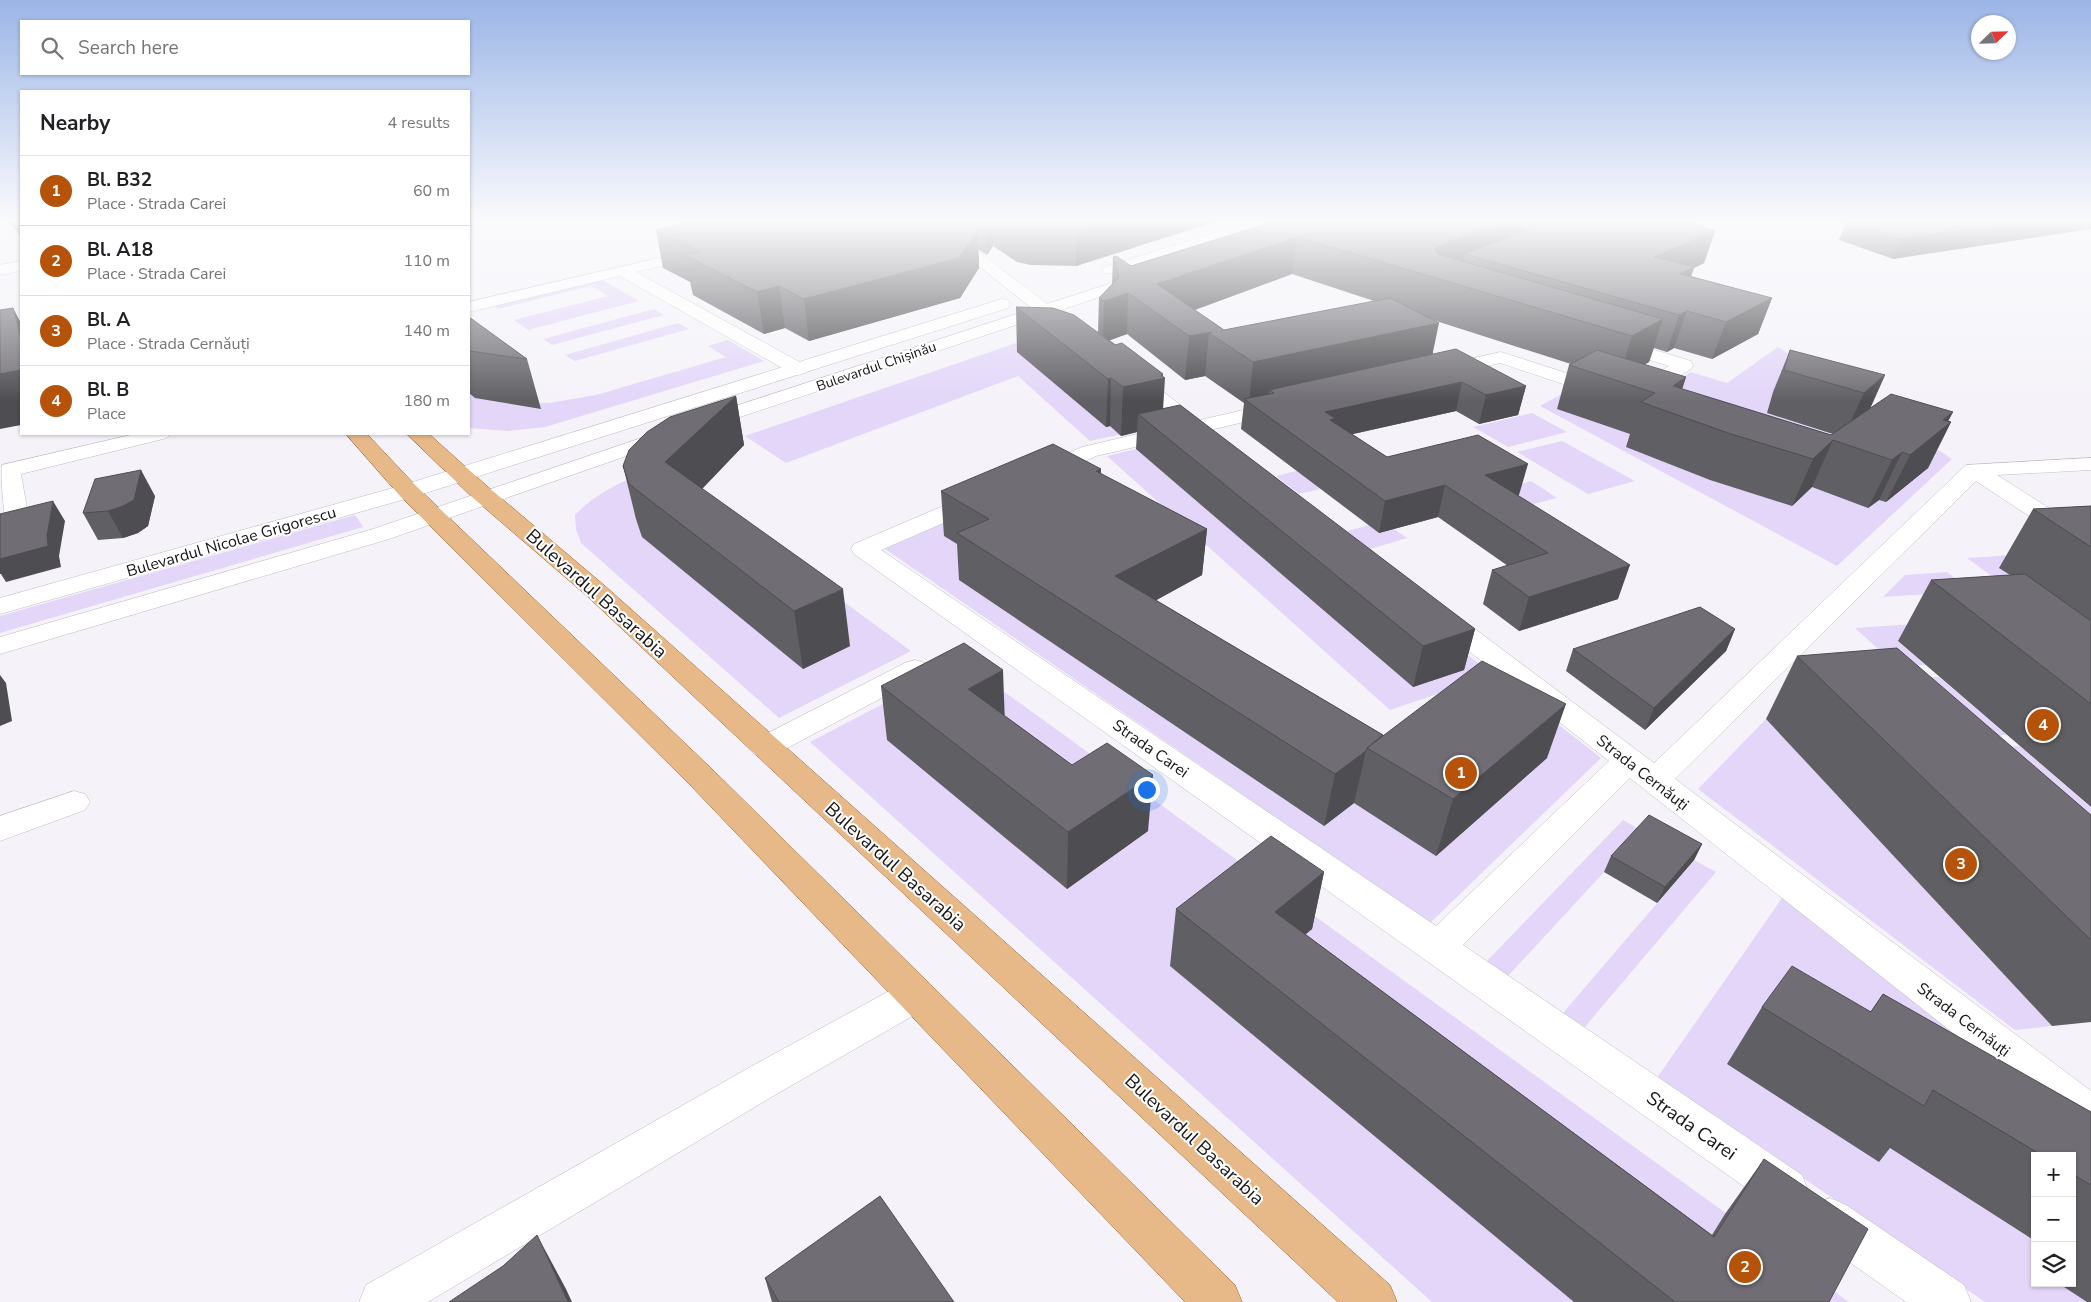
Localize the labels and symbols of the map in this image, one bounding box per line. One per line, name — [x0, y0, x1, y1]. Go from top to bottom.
north arrow — [1971, 15, 2016, 60]
street label: Bulevardul Chișinău — [814, 337, 939, 396]
street label: Bulevardul Nicolae Grigorescu — [124, 501, 339, 582]
street label: Bulevardul Basarabia — [520, 523, 673, 664]
pin: 4 — [2027, 706, 2059, 744]
street label: Strada Carei — [1108, 714, 1193, 783]
street label: Strada Cernăuți — [1592, 730, 1693, 816]
pin: 1 — [1445, 754, 1477, 792]
your location — [1134, 777, 1160, 803]
street label: Bulevardul Basarabia — [819, 796, 972, 937]
pin: 3 — [1945, 845, 1977, 883]
street label: Strada Cernăuți — [1912, 977, 2015, 1062]
street label: Bulevardul Basarabia — [1119, 1068, 1270, 1211]
street label: Strada Carei — [1641, 1085, 1742, 1167]
pin: 2 — [1729, 1248, 1761, 1286]

